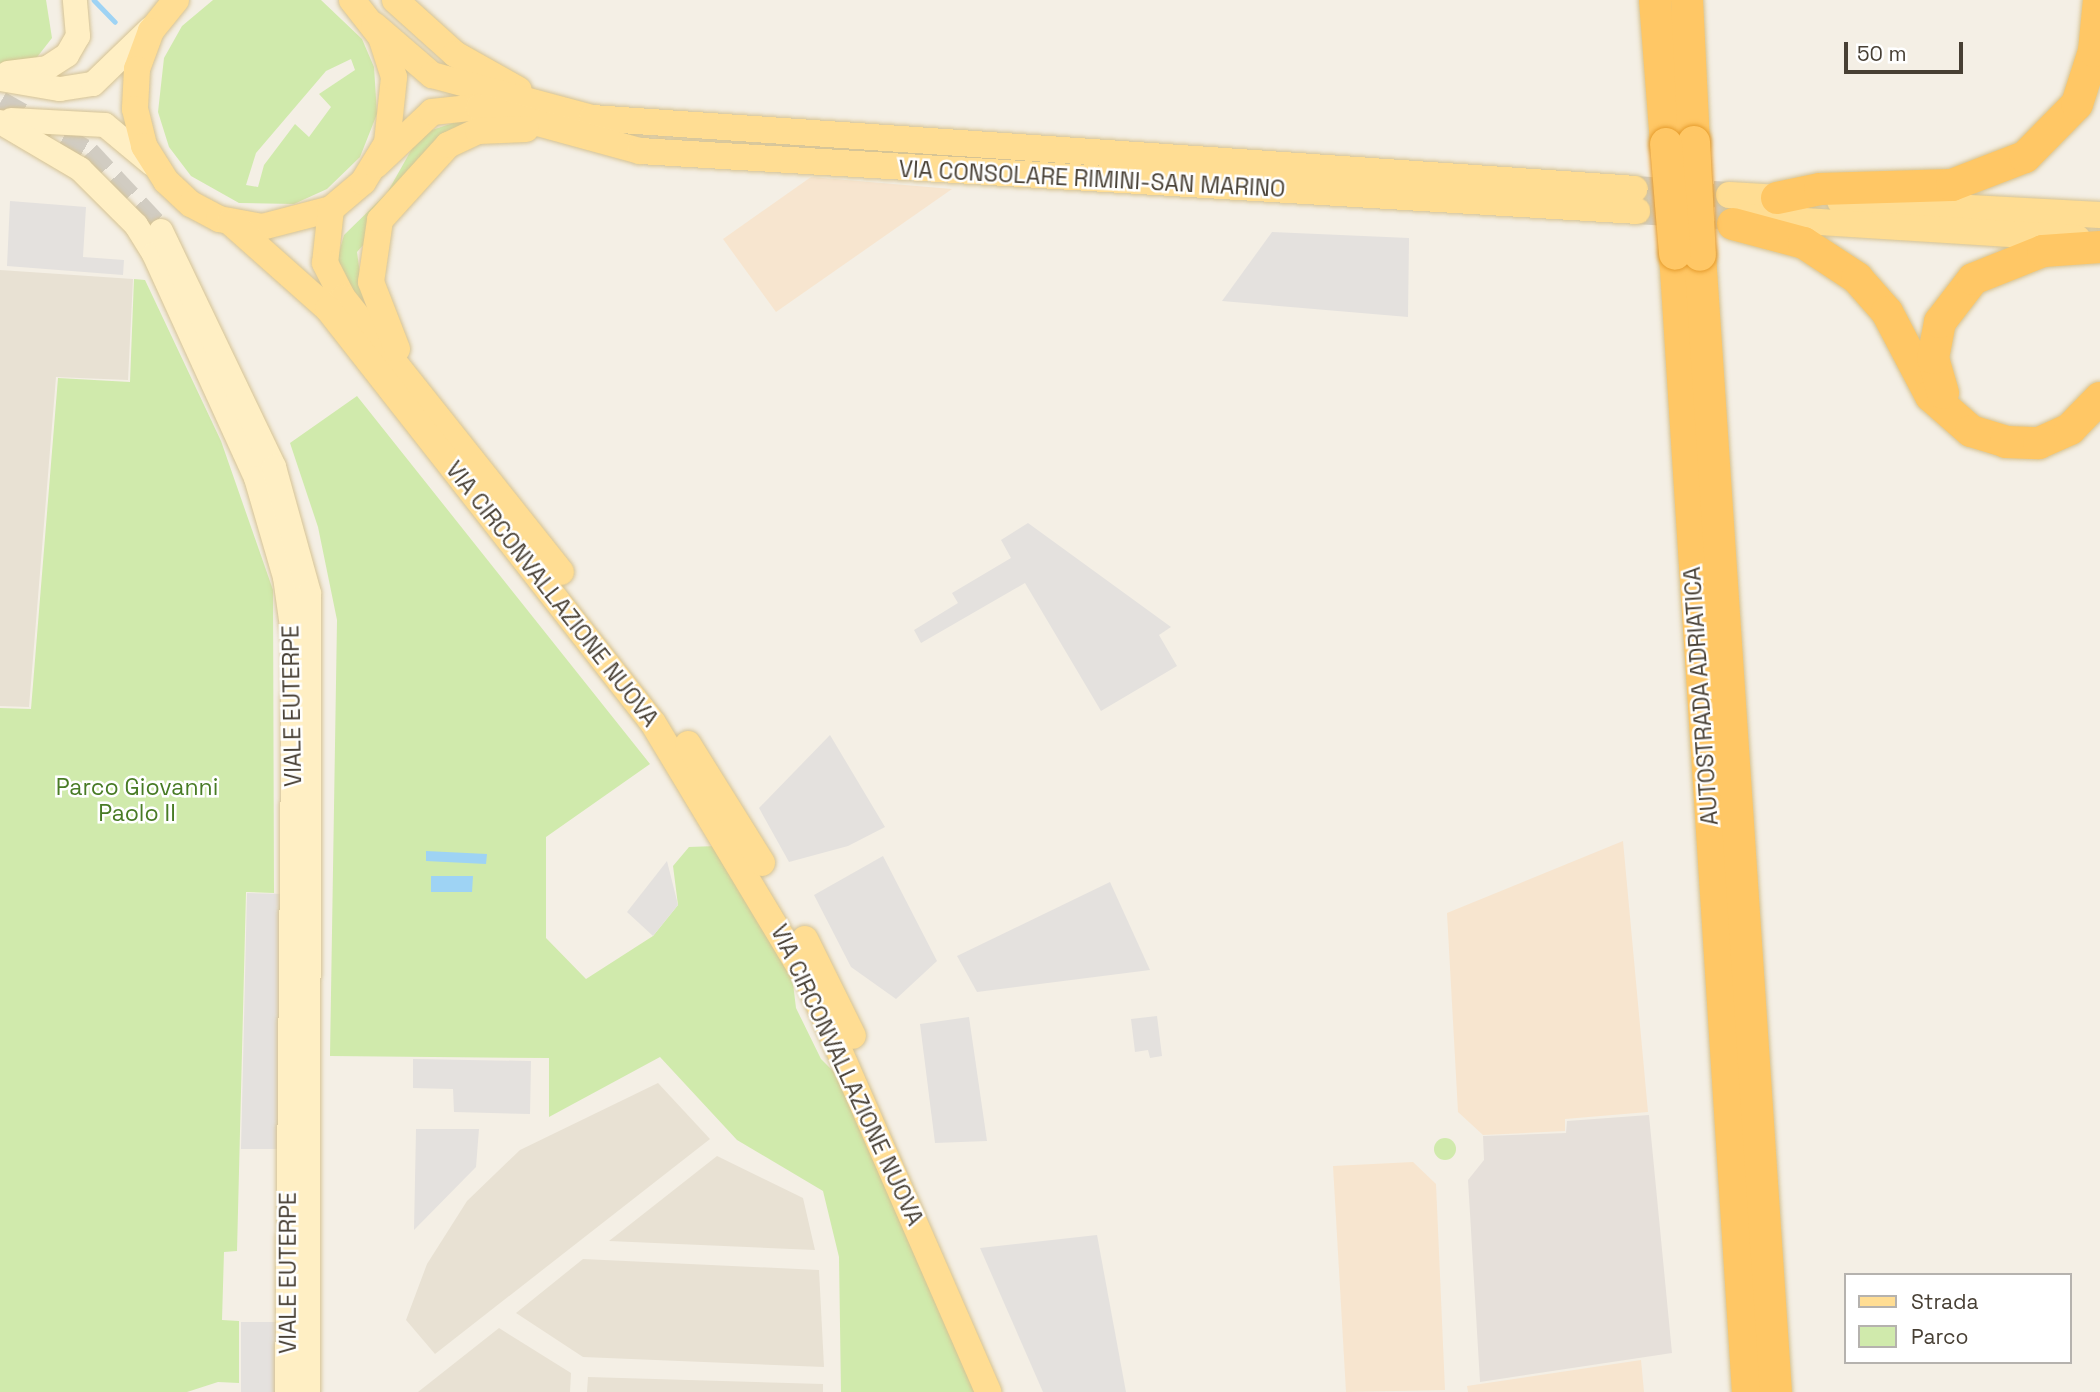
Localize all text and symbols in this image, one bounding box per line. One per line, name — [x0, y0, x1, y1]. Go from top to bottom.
scale bar — [1848, 28, 1967, 72]
text: 50 m — [1857, 40, 1907, 67]
street label: VIA CONSOLARE RIMINI-SAN MARINO — [898, 155, 1286, 203]
street label: VIA CIRCONVALLAZIONE NUOVA — [440, 456, 664, 732]
street label: AUTOSTRADA ADRIATICA — [1678, 565, 1724, 827]
street label: VIALE EUTERPE — [277, 625, 307, 787]
park label: Parco Giovanni Paolo II — [56, 773, 218, 827]
street label: VIA CIRCONVALLAZIONE NUOVA — [765, 920, 929, 1230]
street label: VIALE EUTERPE — [274, 1192, 302, 1354]
legend — [1844, 1273, 2072, 1364]
text: Strada — [1911, 1288, 1978, 1315]
text: Parco — [1911, 1323, 1969, 1350]

